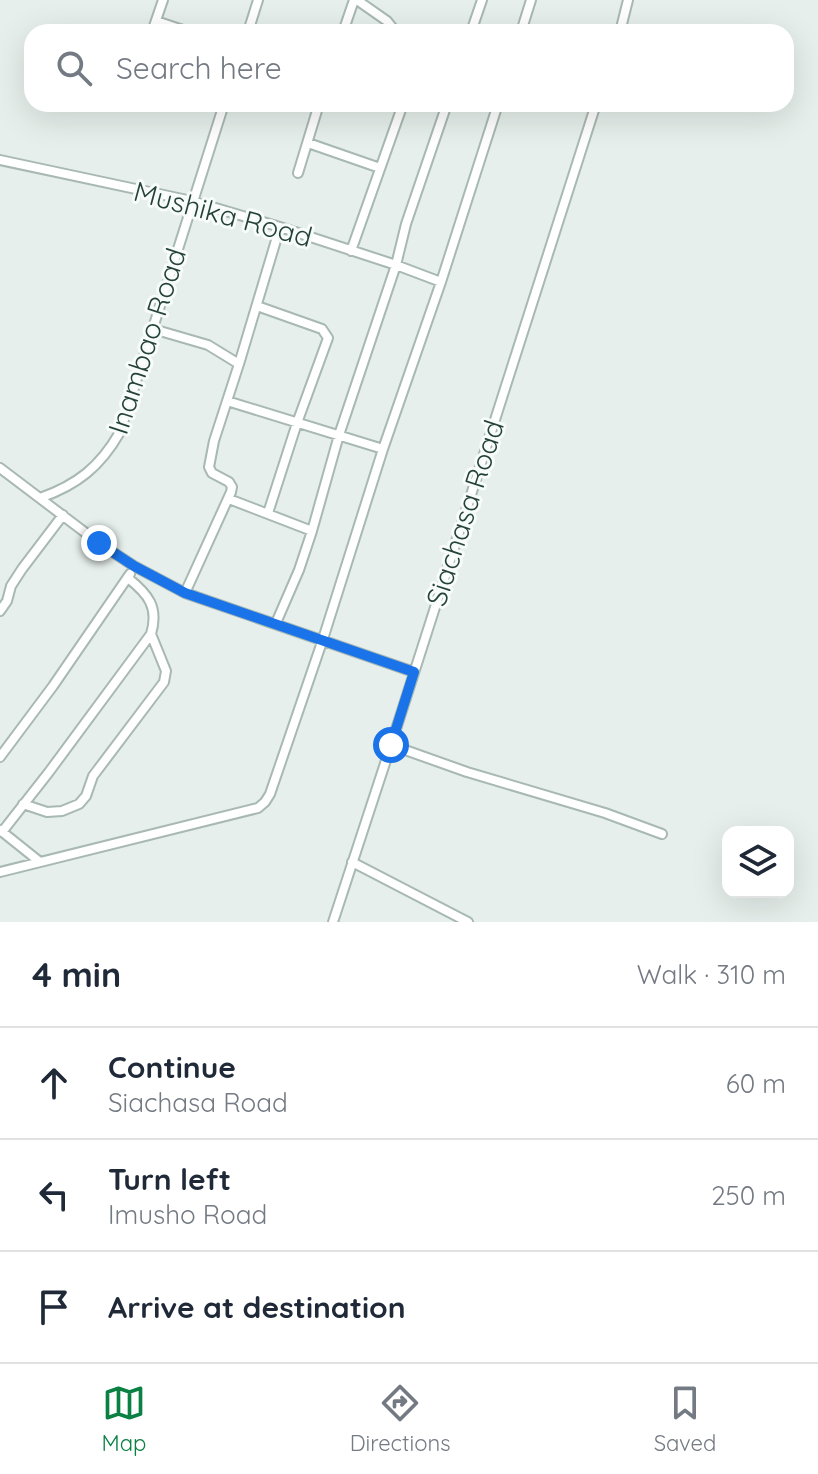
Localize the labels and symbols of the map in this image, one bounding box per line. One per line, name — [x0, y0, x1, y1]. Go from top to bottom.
street label: Mushika Road — [130, 173, 316, 254]
street label: Inambao Road — [100, 243, 193, 438]
street label: Siachasa Road — [418, 415, 511, 610]
route end — [81, 525, 117, 561]
route start — [373, 727, 409, 763]

